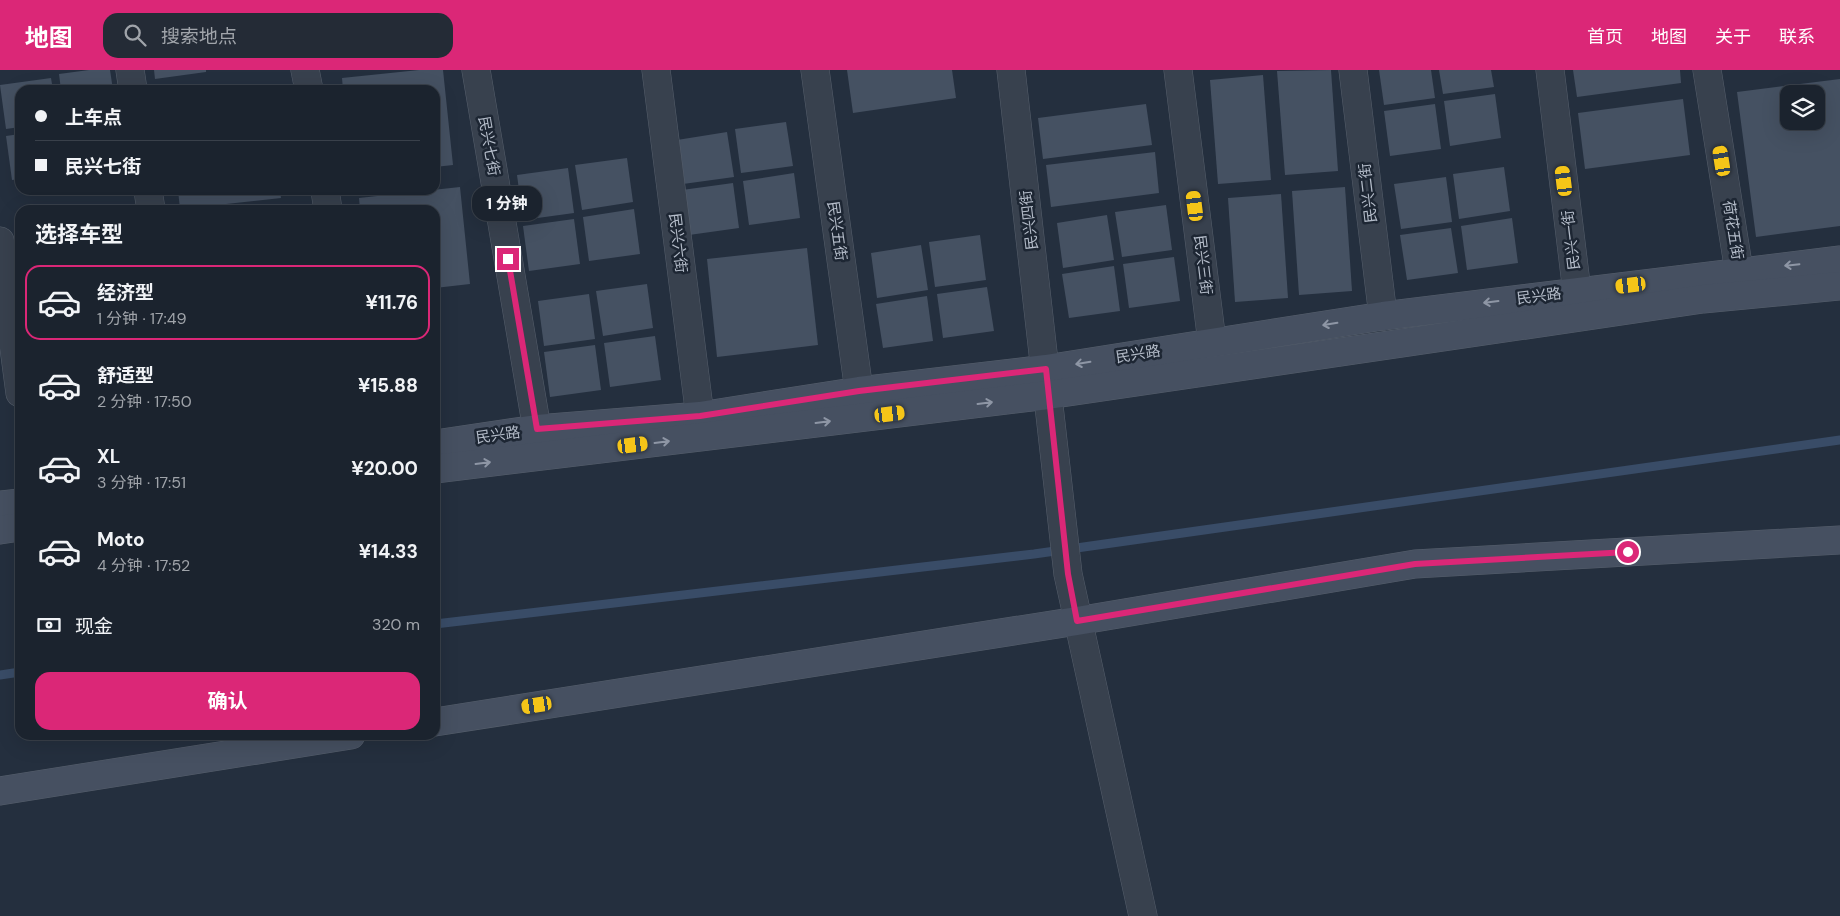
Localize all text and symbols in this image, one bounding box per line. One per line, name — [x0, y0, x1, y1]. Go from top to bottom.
search box — [103, 13, 453, 58]
icon: search — [121, 21, 149, 49]
text: 地图 — [25, 22, 73, 53]
text: 搜索地点 — [161, 24, 237, 49]
text: 首页 — [1587, 25, 1623, 49]
text: 地图 — [1651, 25, 1687, 49]
text: 关于 — [1715, 25, 1751, 49]
text: 联系 — [1779, 25, 1815, 49]
map controls — [1780, 85, 1825, 130]
button: layers — [1780, 85, 1825, 130]
text: 上车点 — [65, 105, 122, 130]
street label: 民兴七街 — [474, 115, 504, 177]
car — [1712, 145, 1731, 177]
text: 民兴七街 — [65, 154, 141, 179]
street label: 民兴二街 — [1354, 162, 1382, 224]
car — [1554, 165, 1573, 197]
callout: 1 分钟 — [473, 186, 543, 222]
street label: 民兴四街 — [1015, 189, 1043, 251]
car — [1185, 190, 1204, 222]
text: 1 分钟 — [486, 193, 528, 214]
street label: 荷花五街 — [1718, 199, 1748, 261]
street label: 民兴五街 — [823, 200, 851, 262]
street label: 民兴一街 — [1557, 209, 1585, 271]
street label: 民兴六街 — [664, 212, 692, 274]
text: 选择车型 — [35, 220, 123, 249]
street label: 民兴三街 — [1189, 234, 1217, 296]
route end — [497, 248, 519, 270]
one-way arrow — [1784, 260, 1800, 270]
car — [1615, 276, 1646, 294]
icon: car — [37, 280, 82, 325]
text: 经济型 — [97, 280, 154, 305]
street label: 民兴路 — [1515, 283, 1563, 309]
text: ¥11.76 — [366, 290, 418, 315]
one-way arrow — [1484, 297, 1500, 307]
text: 1 分钟 · 17:49 — [97, 308, 186, 329]
one-way arrow — [1323, 319, 1339, 329]
street label: 民兴路 — [1114, 341, 1162, 367]
one-way arrow — [1076, 358, 1092, 368]
icon: car — [37, 363, 82, 408]
text: 舒适型 — [97, 363, 154, 388]
text: ¥15.88 — [358, 373, 418, 398]
text: 2 分钟 · 17:50 — [97, 391, 192, 412]
one-way arrow — [976, 398, 992, 408]
car — [874, 405, 905, 423]
one-way arrow — [815, 417, 831, 427]
street label: 民兴路 — [474, 422, 522, 448]
car — [617, 436, 648, 454]
one-way arrow — [654, 437, 670, 447]
text: XL — [97, 444, 120, 469]
icon: car — [37, 446, 82, 491]
text: ¥20.00 — [351, 456, 418, 481]
one-way arrow — [475, 458, 491, 468]
text: 3 分钟 · 17:51 — [97, 472, 186, 493]
text: Moto — [97, 527, 145, 552]
icon: car — [37, 529, 82, 574]
text: ¥14.33 — [359, 539, 418, 564]
route start — [1617, 541, 1639, 563]
text: 4 分钟 · 17:52 — [97, 555, 190, 576]
icon: cash — [35, 611, 63, 639]
text: 现金 — [75, 614, 113, 639]
text: 320 m — [372, 614, 420, 635]
button: 确认 — [35, 672, 420, 730]
car — [521, 695, 552, 715]

